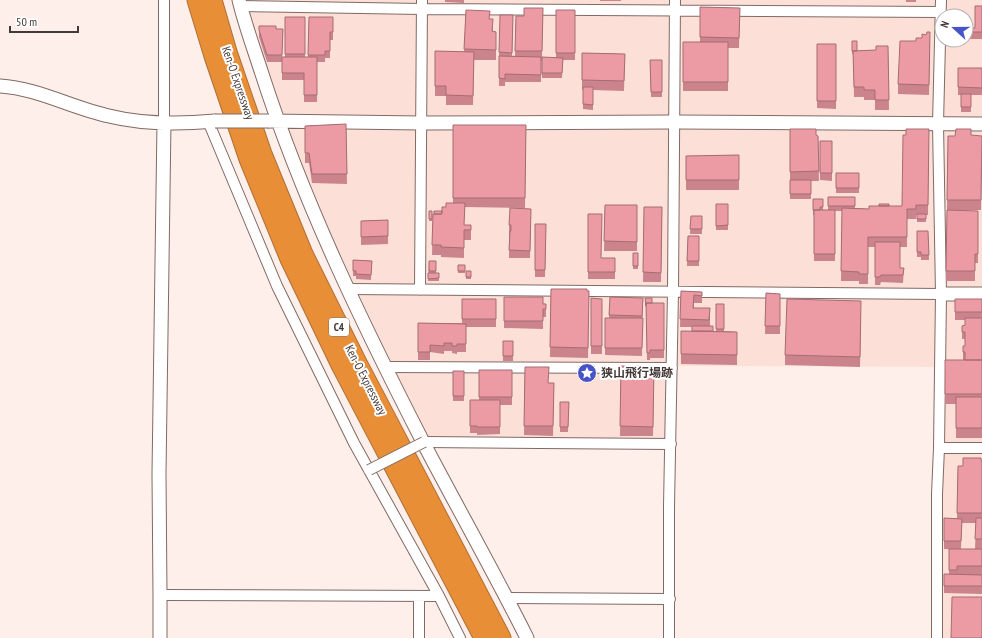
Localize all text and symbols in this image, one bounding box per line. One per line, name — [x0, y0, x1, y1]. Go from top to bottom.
scale bar — [10, 8, 78, 34]
north arrow — [934, 8, 974, 48]
text: 50 m — [16, 14, 37, 29]
text: N — [937, 19, 952, 30]
street label: Ken-O Expressway — [219, 44, 258, 122]
road number: C4 — [329, 318, 349, 336]
street label: Ken-O Expressway — [342, 342, 391, 418]
place icon: 狭山飛行場跡 — [576, 362, 598, 384]
place label: 狭山飛行場跡 — [601, 365, 673, 380]

